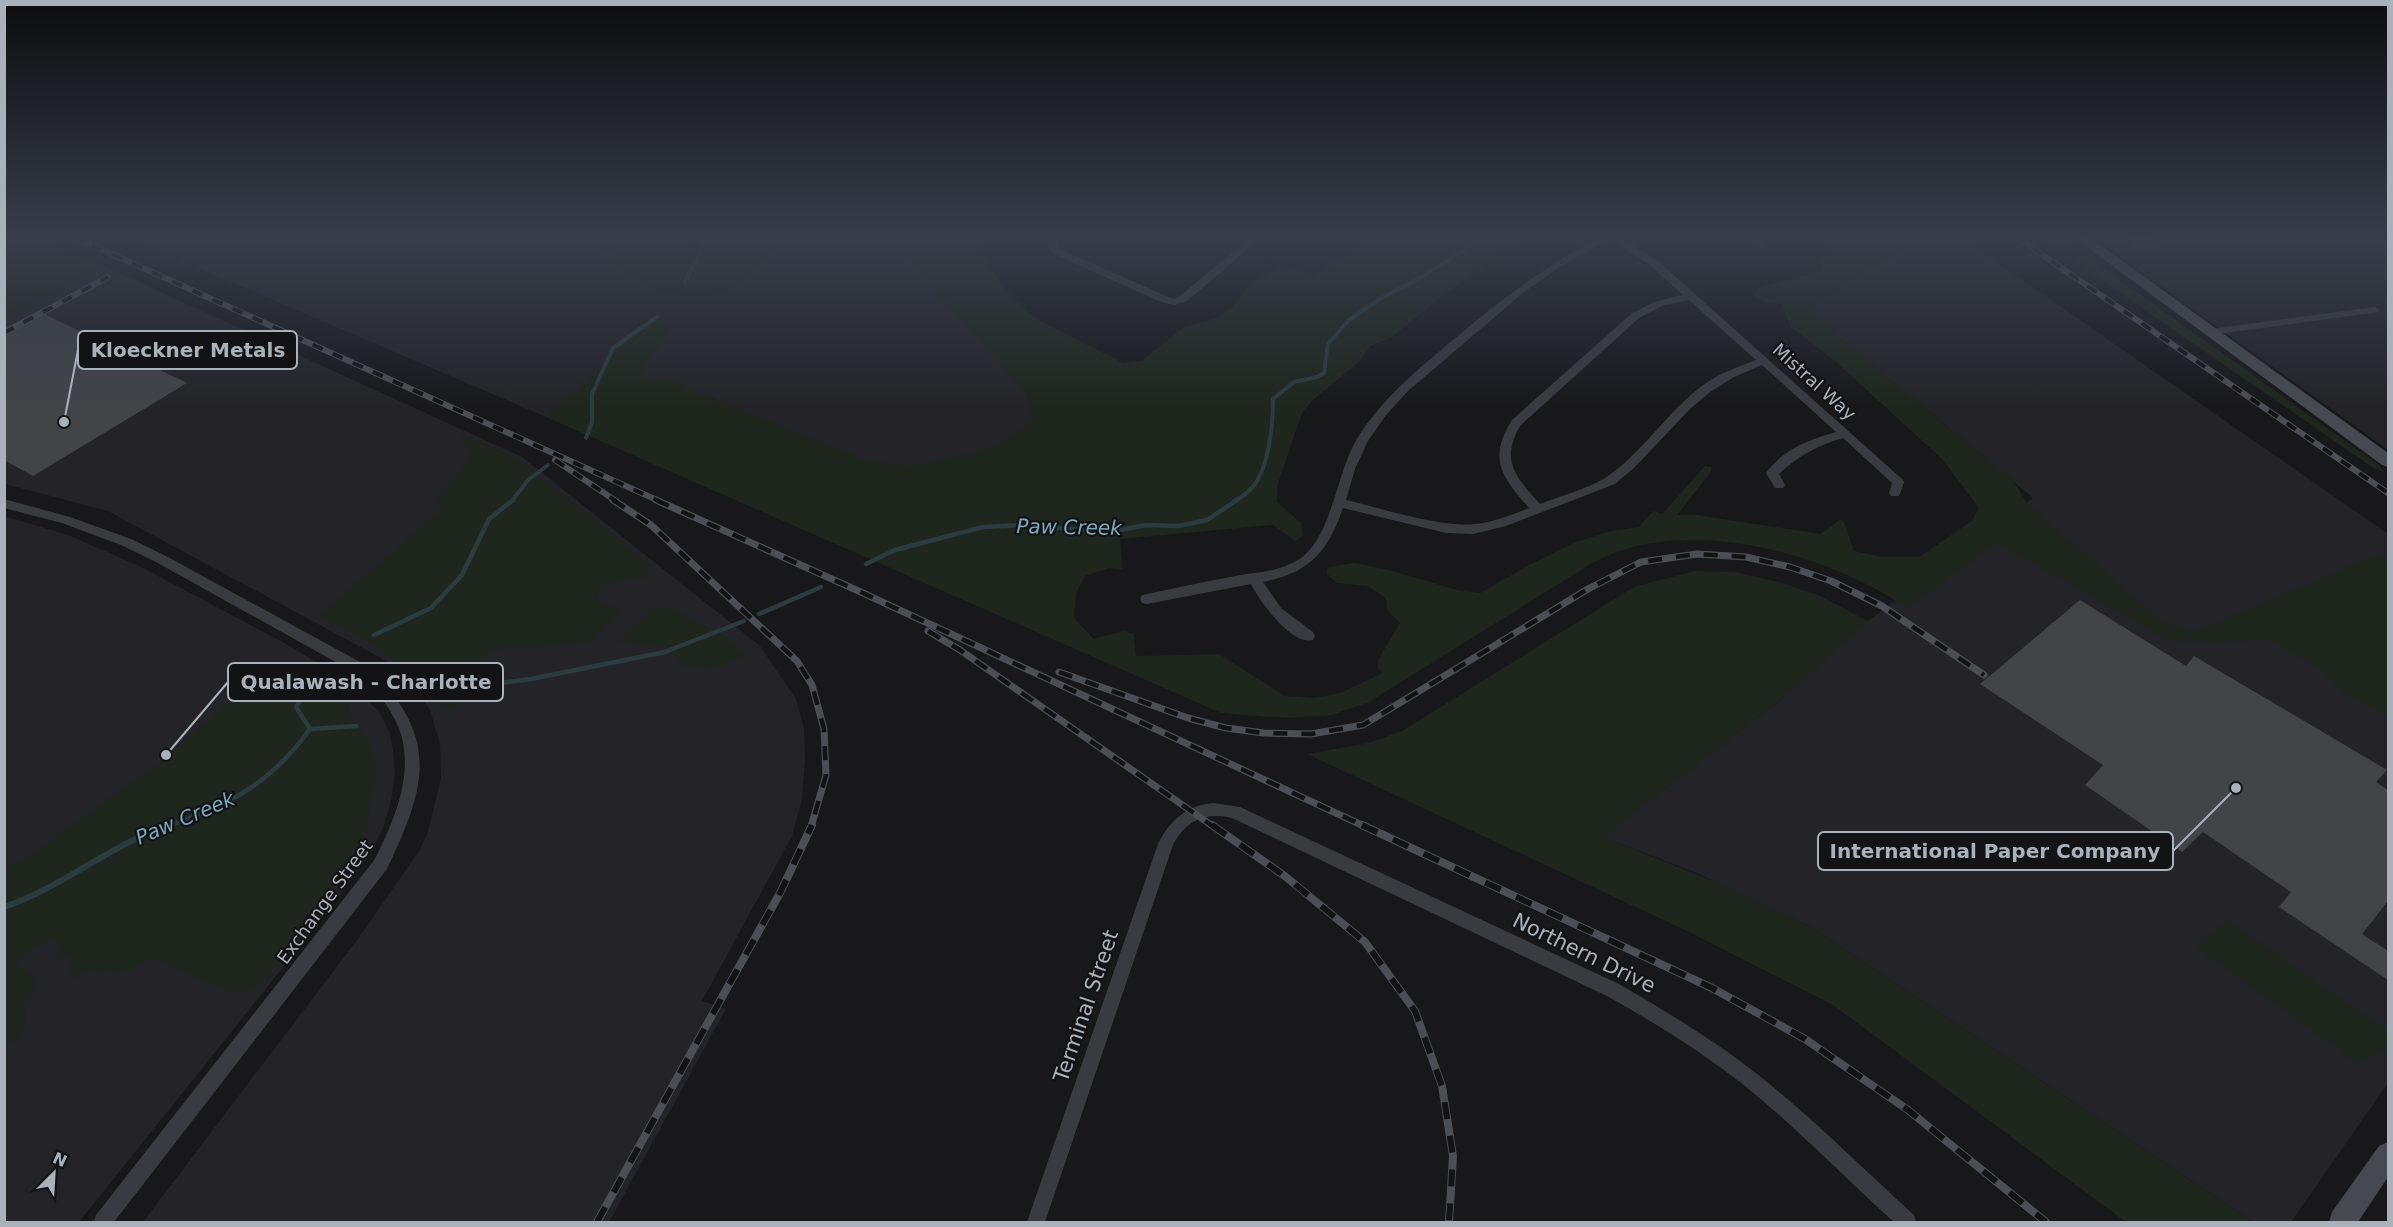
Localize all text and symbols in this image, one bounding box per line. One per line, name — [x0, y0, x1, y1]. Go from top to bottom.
callout: Kloeckner Metals — [78, 331, 297, 369]
text: Kloeckner Metals — [91, 338, 285, 362]
street label: Mistral Way — [1768, 339, 1860, 425]
water label: Paw Creek — [1016, 514, 1123, 540]
callout: Qualawash - Charlotte — [228, 663, 503, 701]
text: Qualawash - Charlotte — [241, 670, 492, 694]
water label: Paw Creek — [132, 786, 240, 850]
callout: International Paper Company — [1818, 832, 2173, 870]
street label: Exchange Street — [272, 836, 377, 968]
text: International Paper Company — [1830, 839, 2160, 863]
street label: Northern Drive — [1509, 908, 1659, 998]
street label: Terminal Street — [1048, 927, 1123, 1086]
north arrow — [24, 1143, 84, 1203]
text: N — [50, 1148, 70, 1171]

